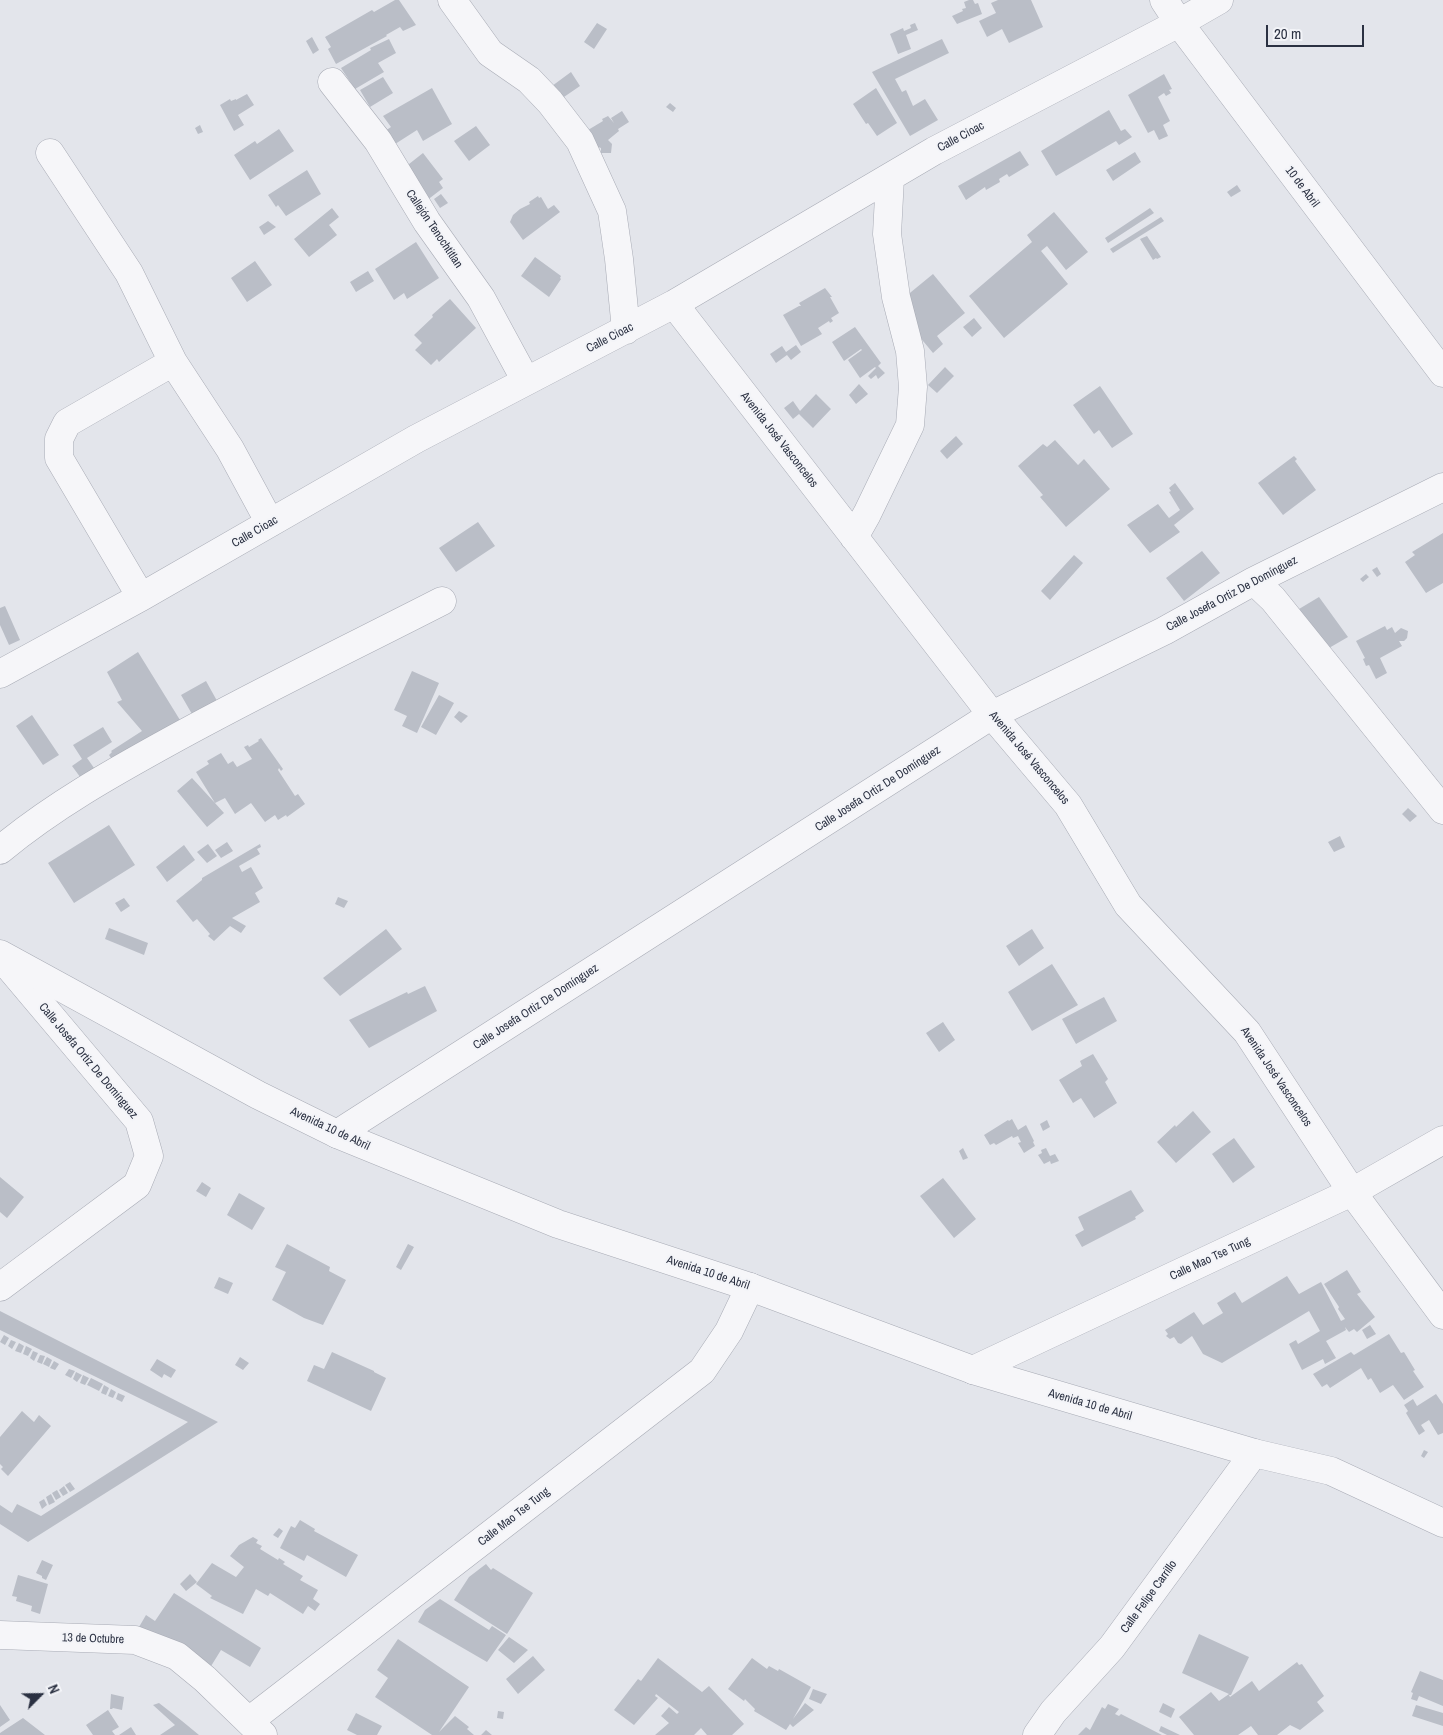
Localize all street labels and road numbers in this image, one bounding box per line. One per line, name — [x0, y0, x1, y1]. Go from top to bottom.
street label: Calle Cioac — [935, 119, 987, 155]
street label: 10 de Abril — [1282, 164, 1322, 210]
street label: Callejón Tenochtitlan — [402, 187, 466, 271]
street label: Calle Cioac — [584, 320, 636, 356]
street label: Avenida José Vasconcelos — [737, 389, 821, 491]
street label: Calle Cioac — [229, 513, 281, 551]
street label: Calle Josefa Ortiz De Domínguez — [1164, 553, 1300, 635]
street label: Avenida José Vasconcelos — [986, 708, 1072, 808]
street label: Calle Josefa Ortiz De Domínguez — [813, 743, 943, 835]
street label: Calle Josefa Ortiz De Domínguez — [471, 961, 601, 1053]
street label: Calle Josefa Ortiz De Domínguez — [35, 1000, 141, 1122]
street label: Avenida José Vasconcelos — [1237, 1024, 1315, 1130]
street label: Avenida 10 de Abril — [288, 1104, 372, 1154]
street label: Calle Mao Tse Tung — [1168, 1234, 1252, 1284]
street label: Avenida 10 de Abril — [665, 1253, 751, 1293]
street label: Avenida 10 de Abril — [1047, 1386, 1133, 1424]
street label: Calle Mao Tse Tung — [475, 1485, 553, 1549]
street label: Calle Felipe Carrillo — [1118, 1558, 1180, 1636]
street label: 13 de Octubre — [62, 1631, 124, 1647]

